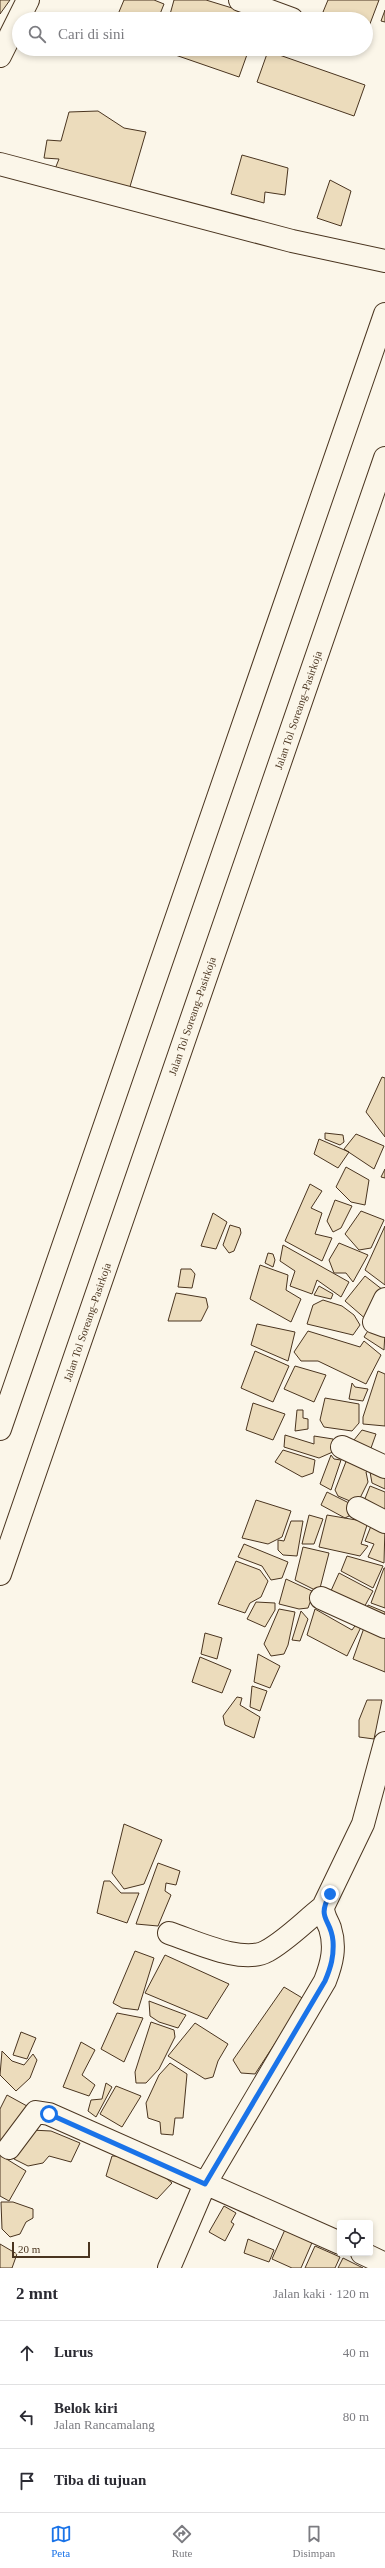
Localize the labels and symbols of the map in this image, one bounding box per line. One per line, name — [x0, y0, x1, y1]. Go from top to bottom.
street label: Jalan Tol Soreang–Pasirkoja — [272, 649, 324, 771]
street label: Jalan Tol Soreang–Pasirkoja — [166, 955, 218, 1077]
street label: Jalan Tol Soreang–Pasirkoja — [61, 1261, 113, 1383]
route end — [321, 1885, 339, 1903]
route start — [40, 2105, 58, 2123]
scale bar — [12, 2240, 90, 2259]

